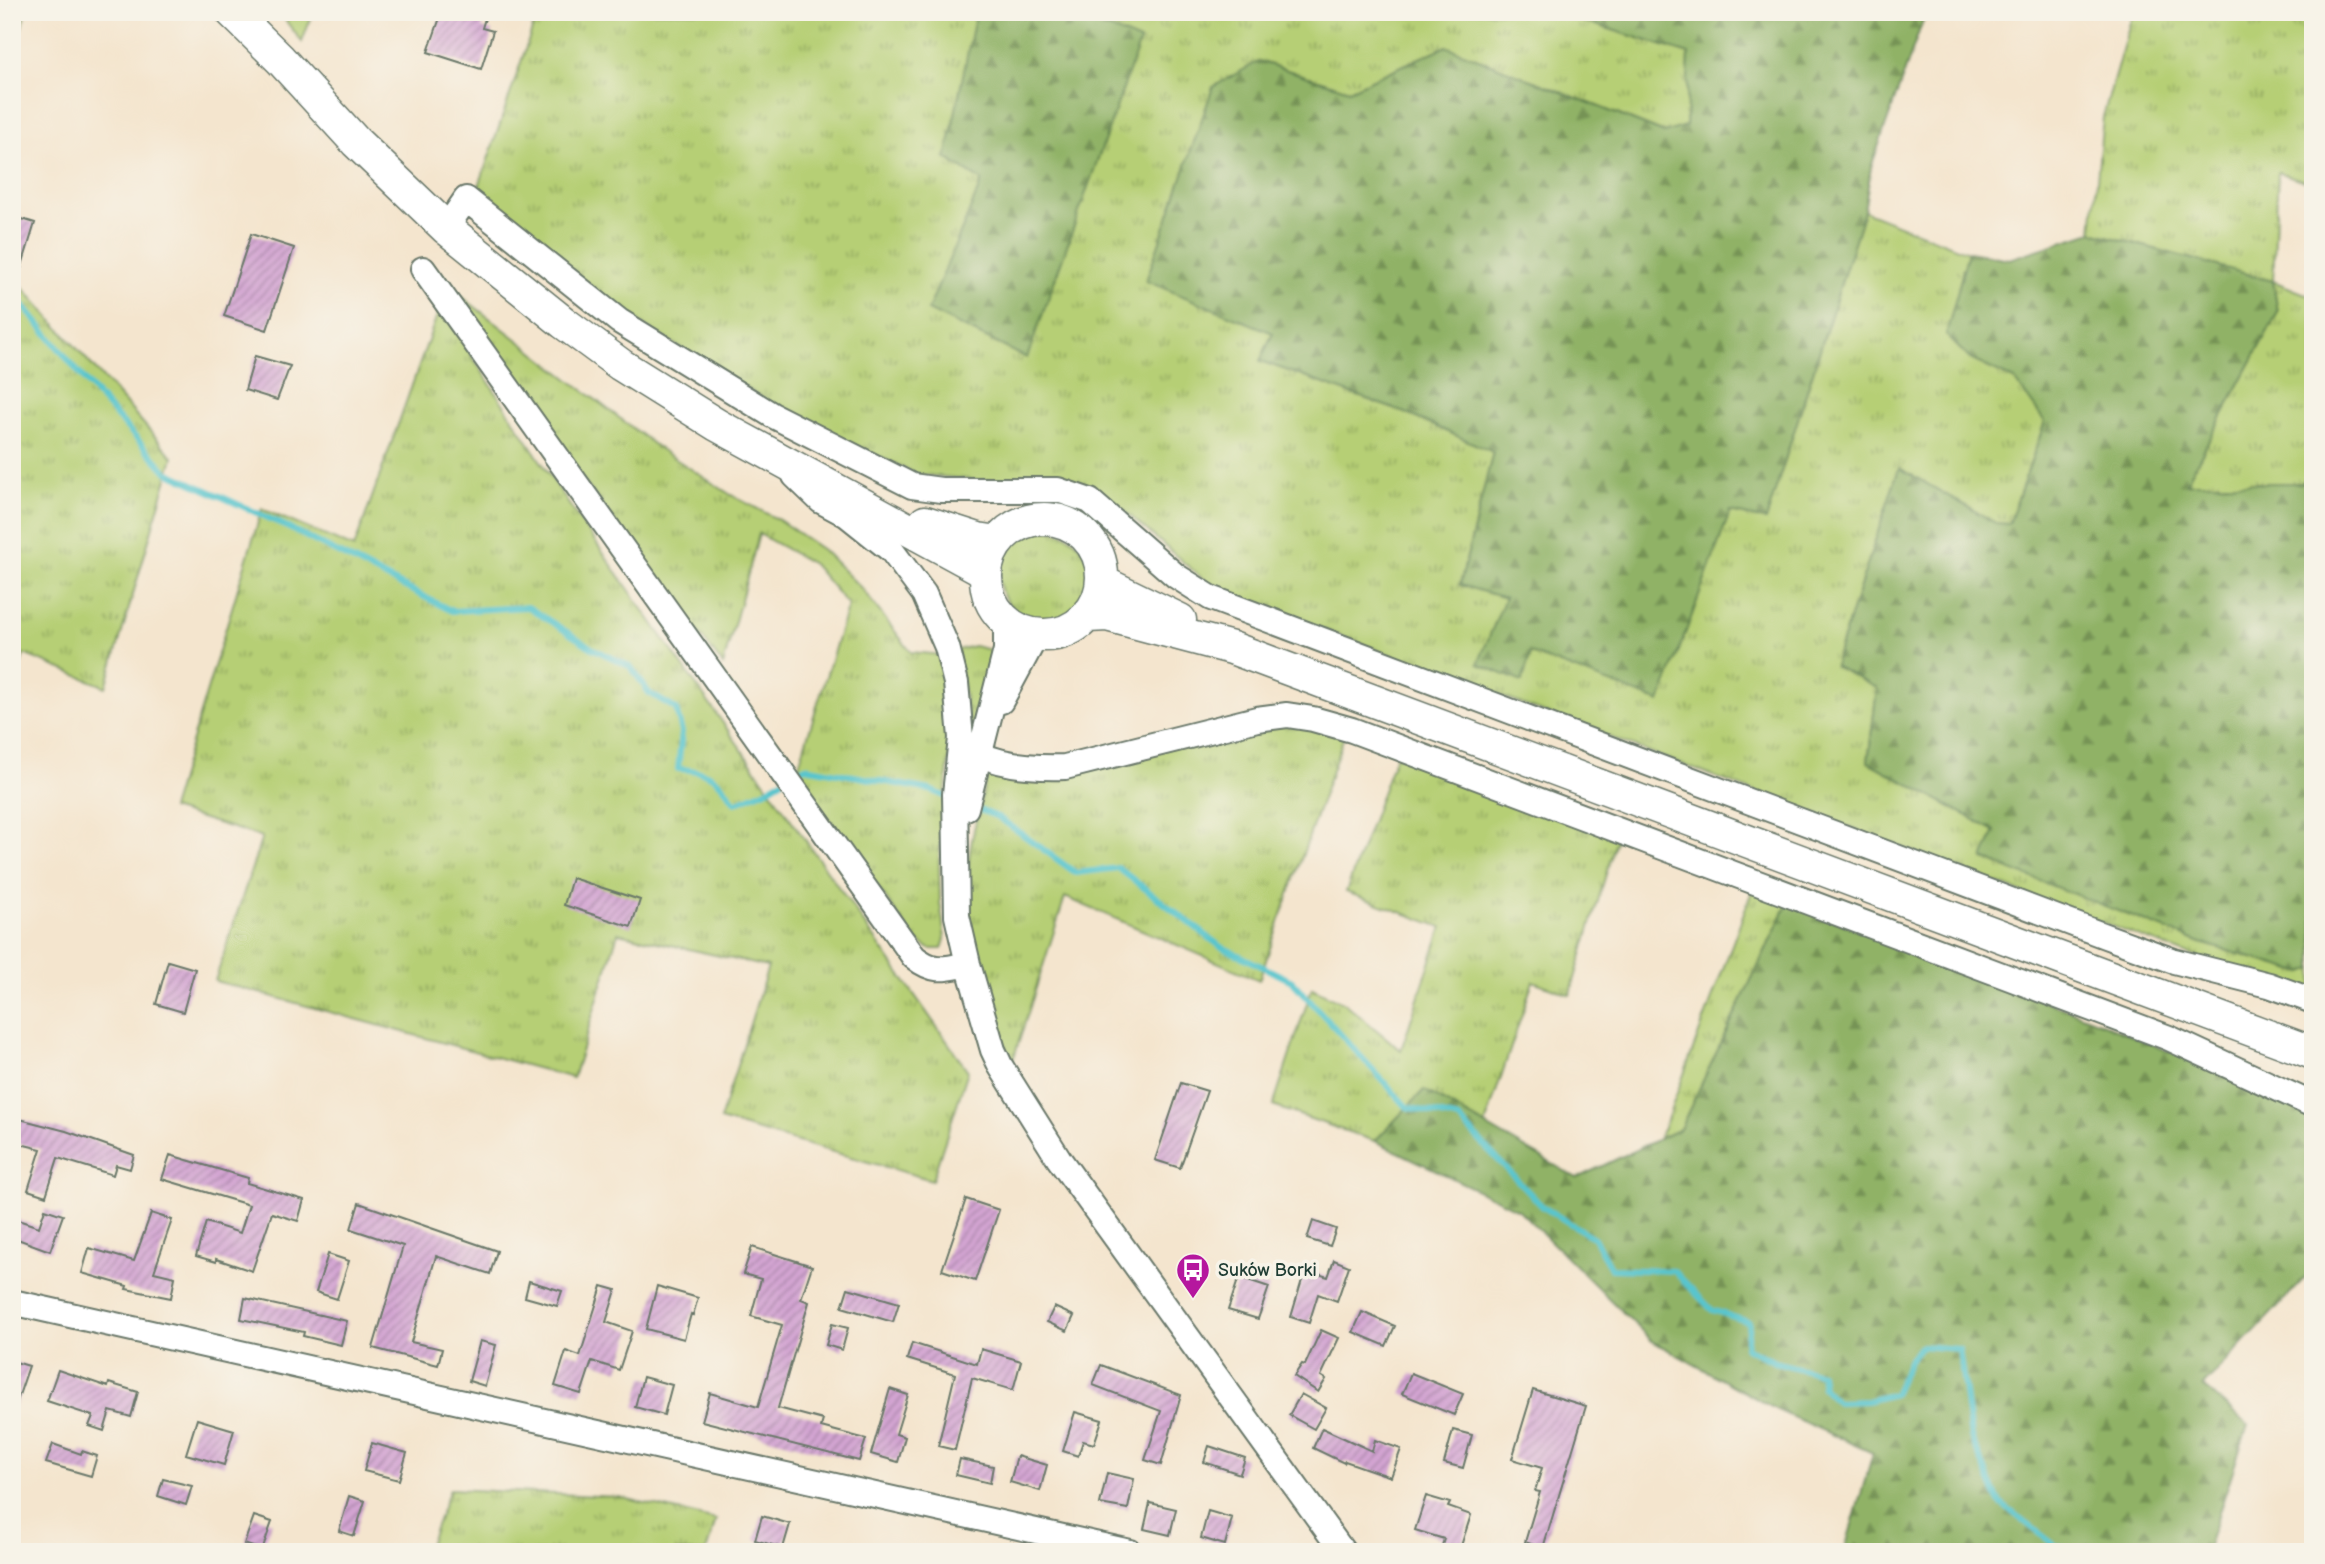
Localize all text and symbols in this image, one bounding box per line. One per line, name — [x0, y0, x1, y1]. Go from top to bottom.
bus stop icon: Suków Borki — [1174, 1251, 1212, 1300]
place label: Suków Borki — [1218, 1260, 1317, 1281]

